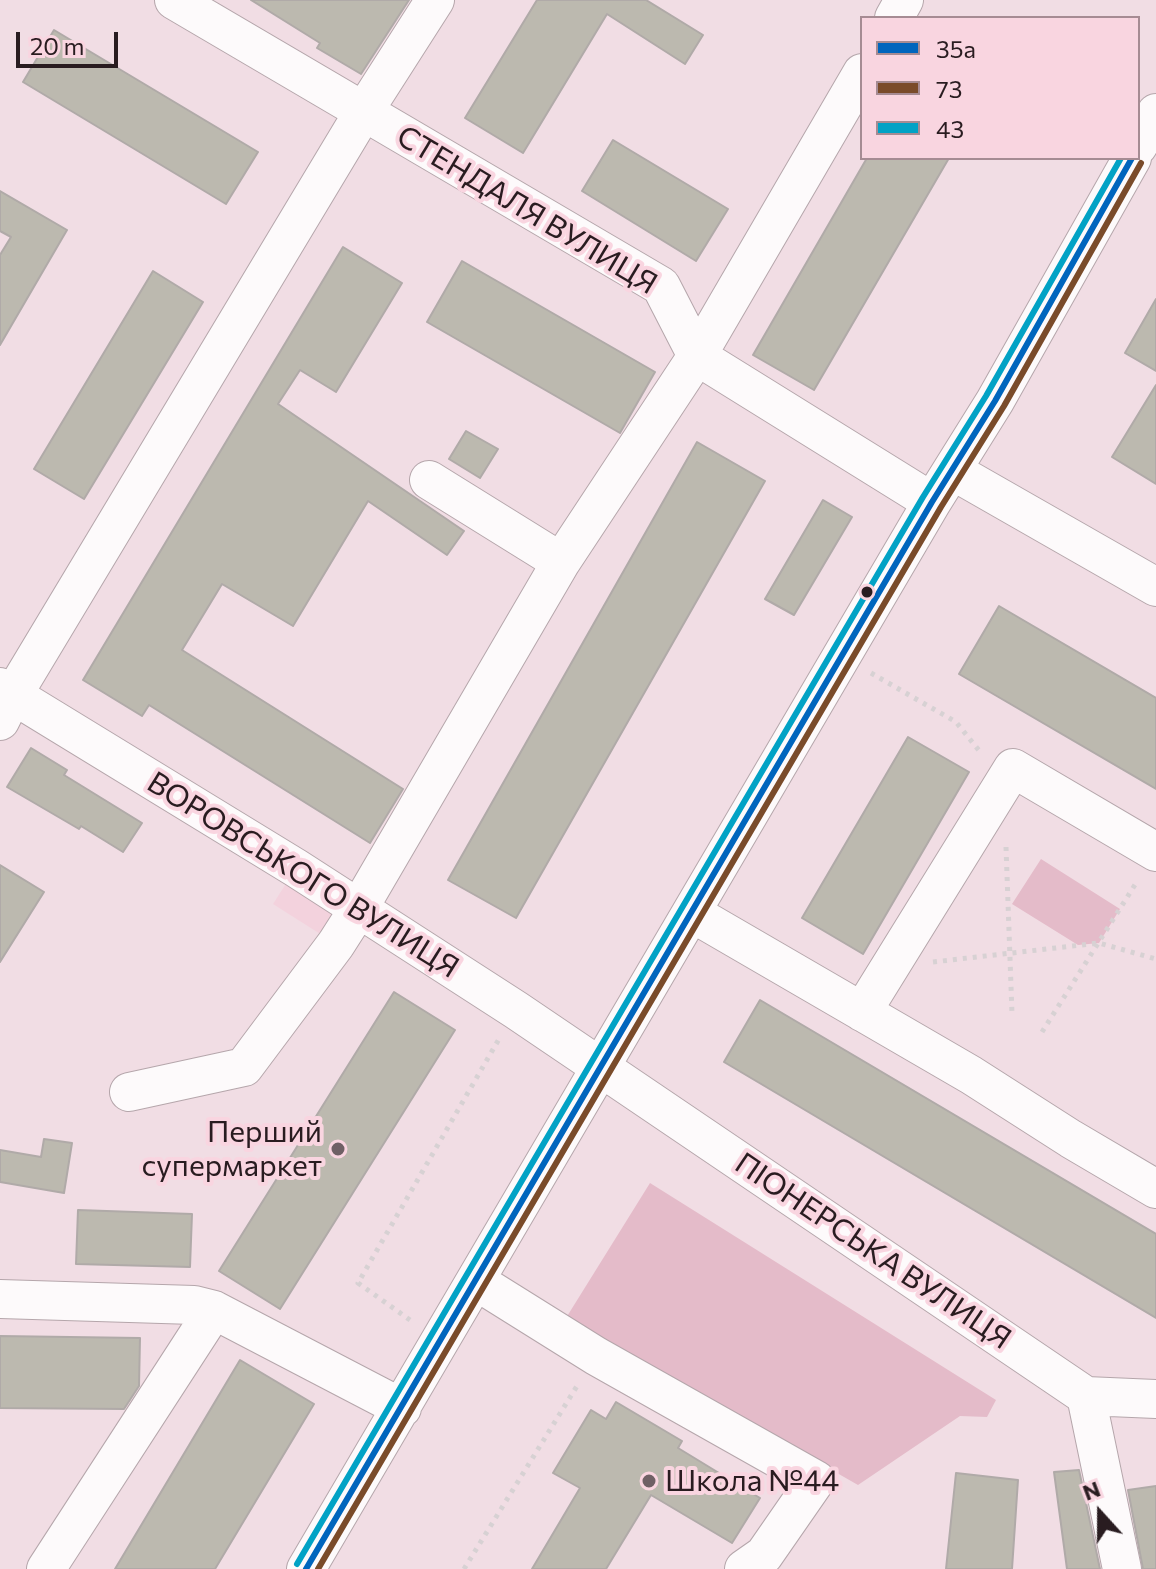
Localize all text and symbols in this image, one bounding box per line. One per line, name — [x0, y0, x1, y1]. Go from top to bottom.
scale bar — [20, 16, 122, 66]
legend — [860, 16, 1140, 160]
text: 20 m — [30, 31, 84, 60]
text: 35а — [936, 34, 976, 63]
text: 73 — [936, 74, 962, 103]
text: 43 — [936, 114, 964, 143]
street label: СТЕНДАЛЯ ВУЛИЦЯ — [390, 118, 664, 302]
unlabelled marker — [859, 584, 875, 600]
street label: ВОРОВСЬКОГО ВУЛИЦЯ — [141, 764, 465, 986]
place label: Перший супермаркет — [141, 1114, 322, 1184]
marker: Перший супермаркет — [329, 1140, 347, 1158]
street label: ПІОНЕРСЬКА ВУЛИЦЯ — [728, 1145, 1018, 1357]
place label: Школа №44 — [665, 1463, 839, 1499]
marker: Школа №44 — [640, 1472, 658, 1490]
north arrow — [1060, 1473, 1140, 1553]
text: N — [1079, 1475, 1104, 1506]

